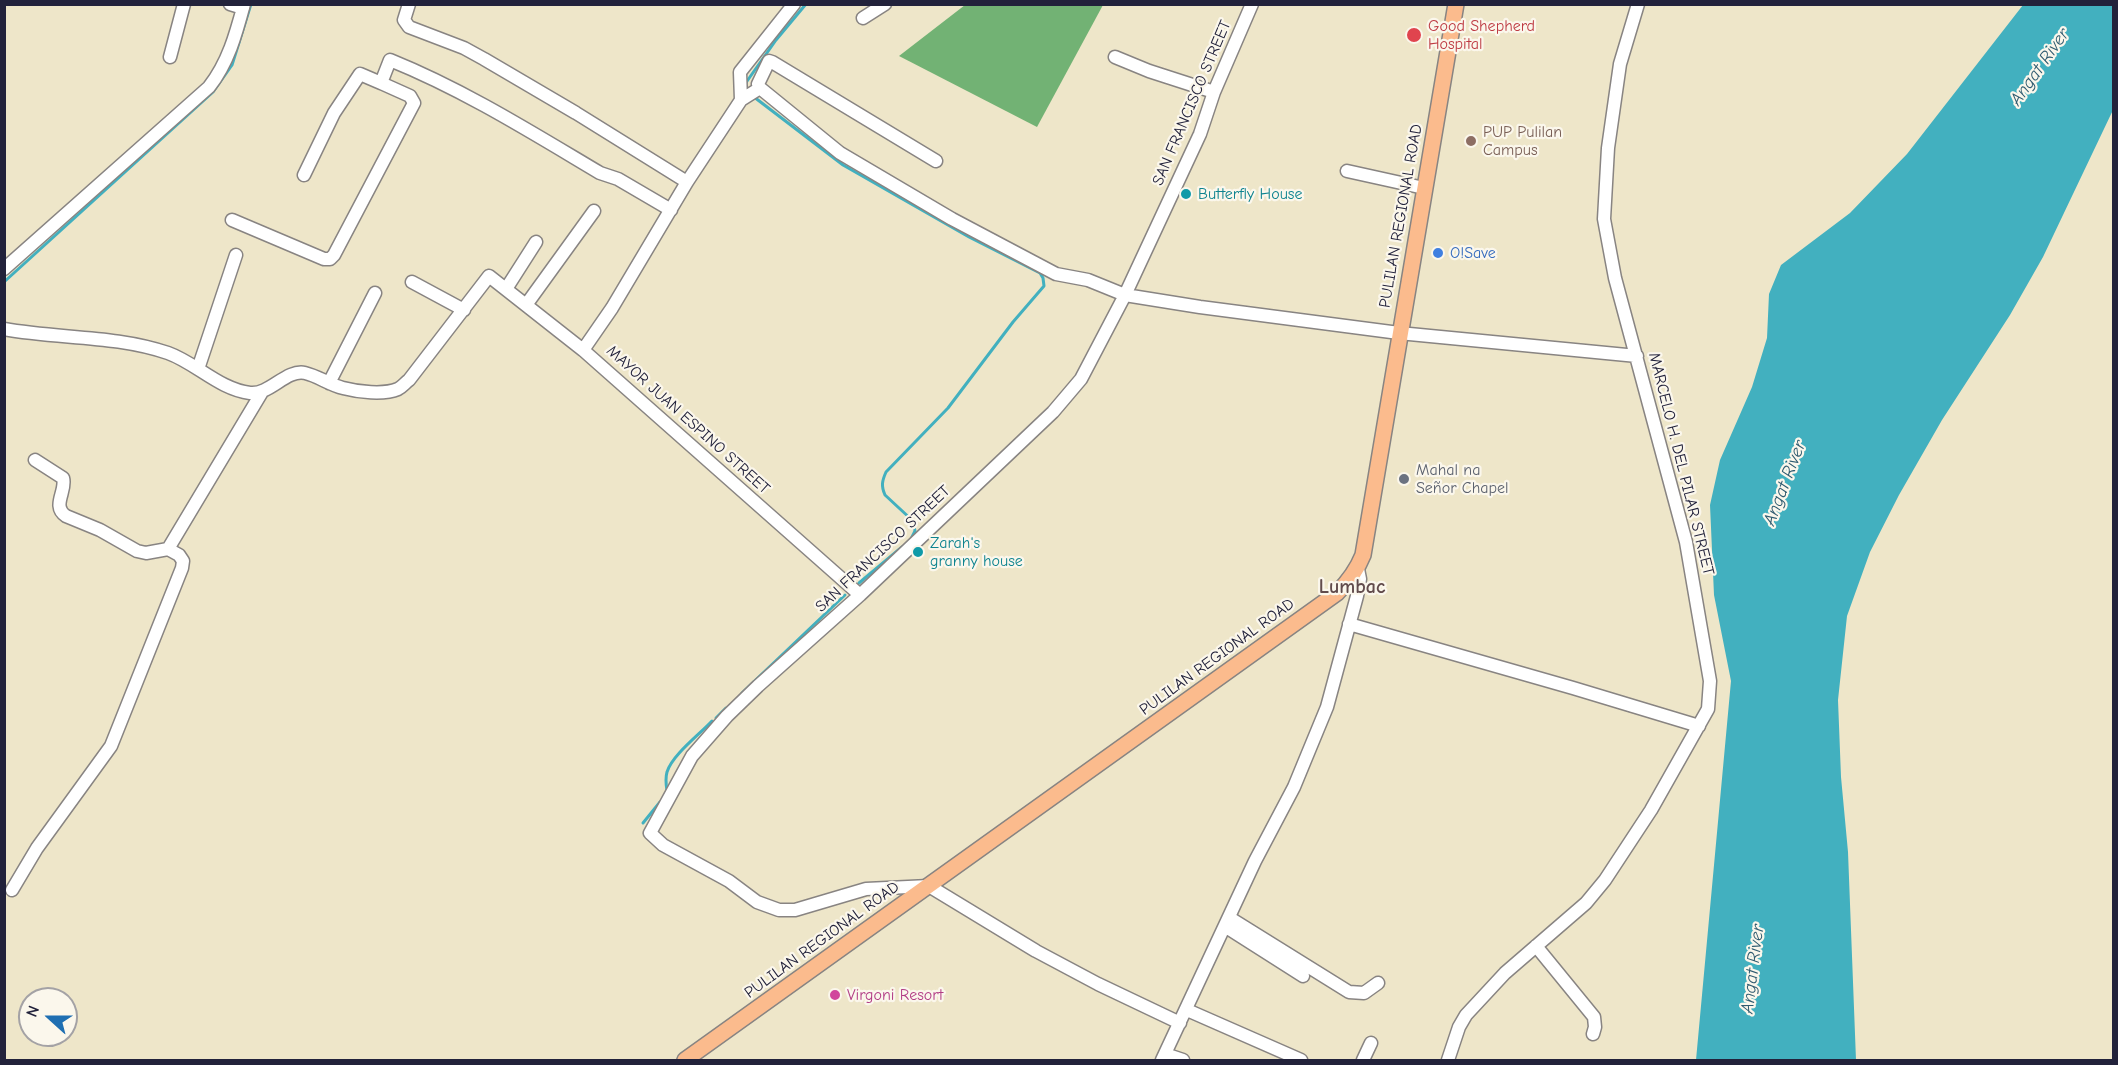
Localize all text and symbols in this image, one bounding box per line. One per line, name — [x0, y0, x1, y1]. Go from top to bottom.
place label: Good Shepherd Hospital — [1428, 16, 1535, 54]
street label: SAN FRANCISCO STREET — [1149, 18, 1235, 188]
water label: Angat River — [2006, 24, 2074, 110]
marker: Good Shepherd Hospital — [1405, 26, 1423, 44]
place label: PUP Pulilan Campus — [1483, 122, 1562, 160]
street label: PULILAN REGIONAL ROAD — [1375, 123, 1427, 309]
marker: PUP Pulilan Campus — [1464, 134, 1478, 148]
place label: Butterfly House — [1198, 184, 1302, 204]
marker: Butterfly House — [1179, 187, 1193, 201]
place label: O!Save — [1450, 243, 1496, 263]
marker: O!Save — [1431, 246, 1445, 260]
street label: MAYOR JUAN ESPINO STREET — [602, 342, 774, 498]
street label: MARCELO H. DEL PILAR STREET — [1644, 351, 1718, 577]
water label: Angat River — [1759, 437, 1811, 529]
place label: Mahal na Señor Chapel — [1416, 460, 1509, 498]
marker: Mahal na Señor Chapel — [1397, 472, 1411, 486]
street label: SAN FRANCISCO STREET — [812, 482, 954, 616]
place label: Zarah's granny house — [930, 533, 1023, 571]
marker: Zarah's granny house — [911, 545, 925, 559]
district label: Lumbac — [1319, 575, 1385, 599]
street label: PULILAN REGIONAL ROAD — [1136, 594, 1298, 720]
street label: PULILAN REGIONAL ROAD — [741, 877, 903, 1003]
water label: Angat River — [1737, 923, 1769, 1015]
place label: Virgoni Resort — [847, 985, 943, 1005]
north arrow — [18, 987, 78, 1047]
marker: Virgoni Resort — [828, 988, 842, 1002]
text: N — [23, 1003, 43, 1019]

